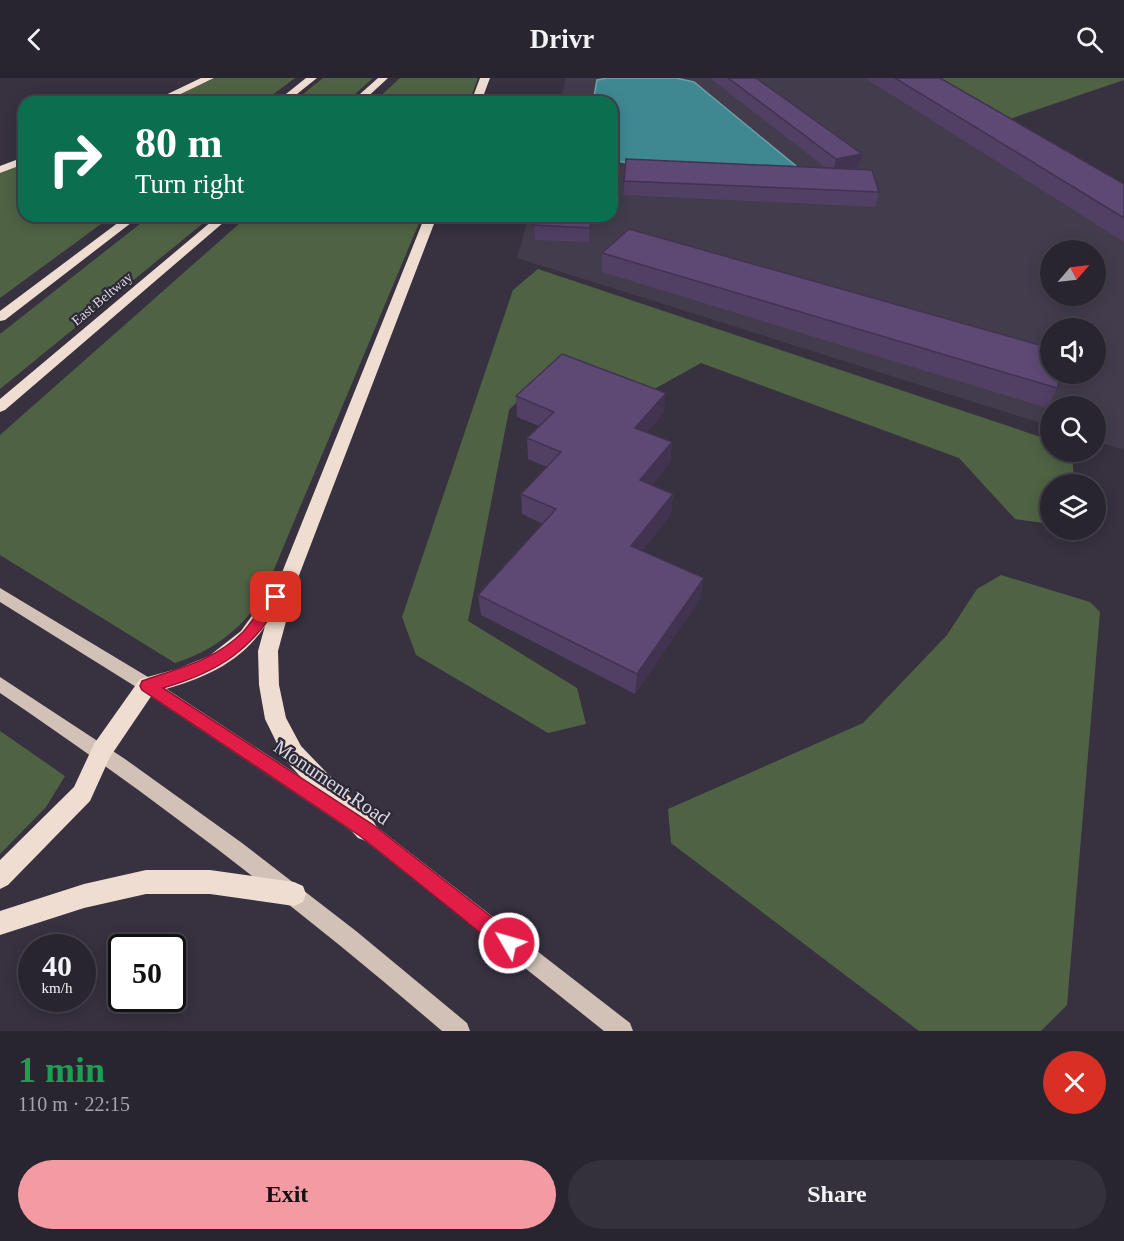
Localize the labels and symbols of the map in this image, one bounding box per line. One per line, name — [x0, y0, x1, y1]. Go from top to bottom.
north arrow — [1040, 240, 1106, 306]
street label: East Beltway — [69, 269, 135, 329]
pin — [250, 571, 301, 622]
street label: Monument Road — [270, 735, 394, 829]
position arrow — [477, 911, 541, 975]
speed limit sign: 50 — [108, 934, 186, 1012]

